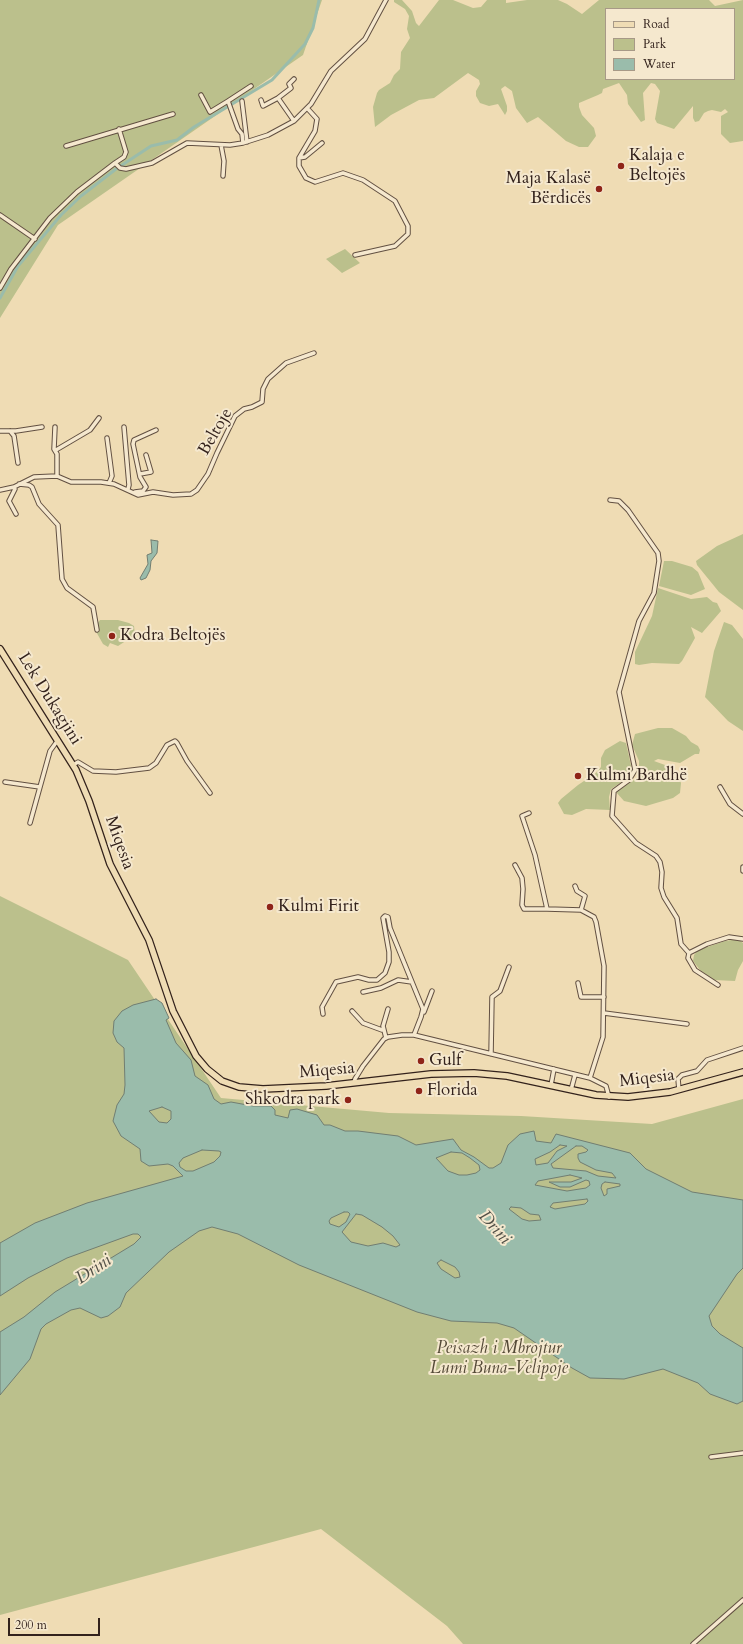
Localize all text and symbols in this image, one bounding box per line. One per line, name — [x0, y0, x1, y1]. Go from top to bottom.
legend — [605, 8, 735, 80]
text: Road — [643, 16, 669, 32]
text: Park — [643, 36, 666, 52]
text: Water — [643, 56, 675, 72]
place label: Kalaja e Beltojës — [629, 146, 685, 186]
marker: Kalaja e Beltojës — [616, 161, 626, 171]
place label: Maja Kalasë Bërdicës — [506, 169, 591, 209]
marker: Maja Kalasë Bërdicës — [594, 184, 604, 194]
street label: Beltoje — [194, 405, 238, 459]
place label: Kodra Beltojës — [120, 626, 225, 646]
marker: Kodra Beltojës — [107, 631, 117, 641]
street label: Lek Dukagjini — [13, 649, 85, 749]
place label: Kulmi Bardhë — [586, 766, 687, 786]
marker: Kulmi Bardhë — [573, 771, 583, 781]
street label: Miqesia — [100, 813, 138, 873]
place label: Kulmi Firit — [278, 897, 359, 917]
marker: Kulmi Firit — [265, 902, 275, 912]
place label: Gulf — [429, 1051, 461, 1071]
marker: Gulf — [416, 1056, 426, 1066]
street label: Miqesia — [299, 1058, 355, 1084]
street label: Miqesia — [618, 1065, 676, 1093]
place label: Florida — [427, 1081, 478, 1101]
marker: Florida — [414, 1086, 424, 1096]
place label: Shkodra park — [245, 1090, 340, 1110]
marker: Shkodra park — [343, 1095, 353, 1105]
water label: Drini — [473, 1206, 515, 1250]
water label: Drini — [72, 1250, 116, 1290]
park label: Peisazh i Mbrojtur Lumi Buna-Velipoje — [430, 1339, 568, 1379]
scale bar — [10, 1610, 102, 1636]
text: 200 m — [15, 1617, 47, 1633]

